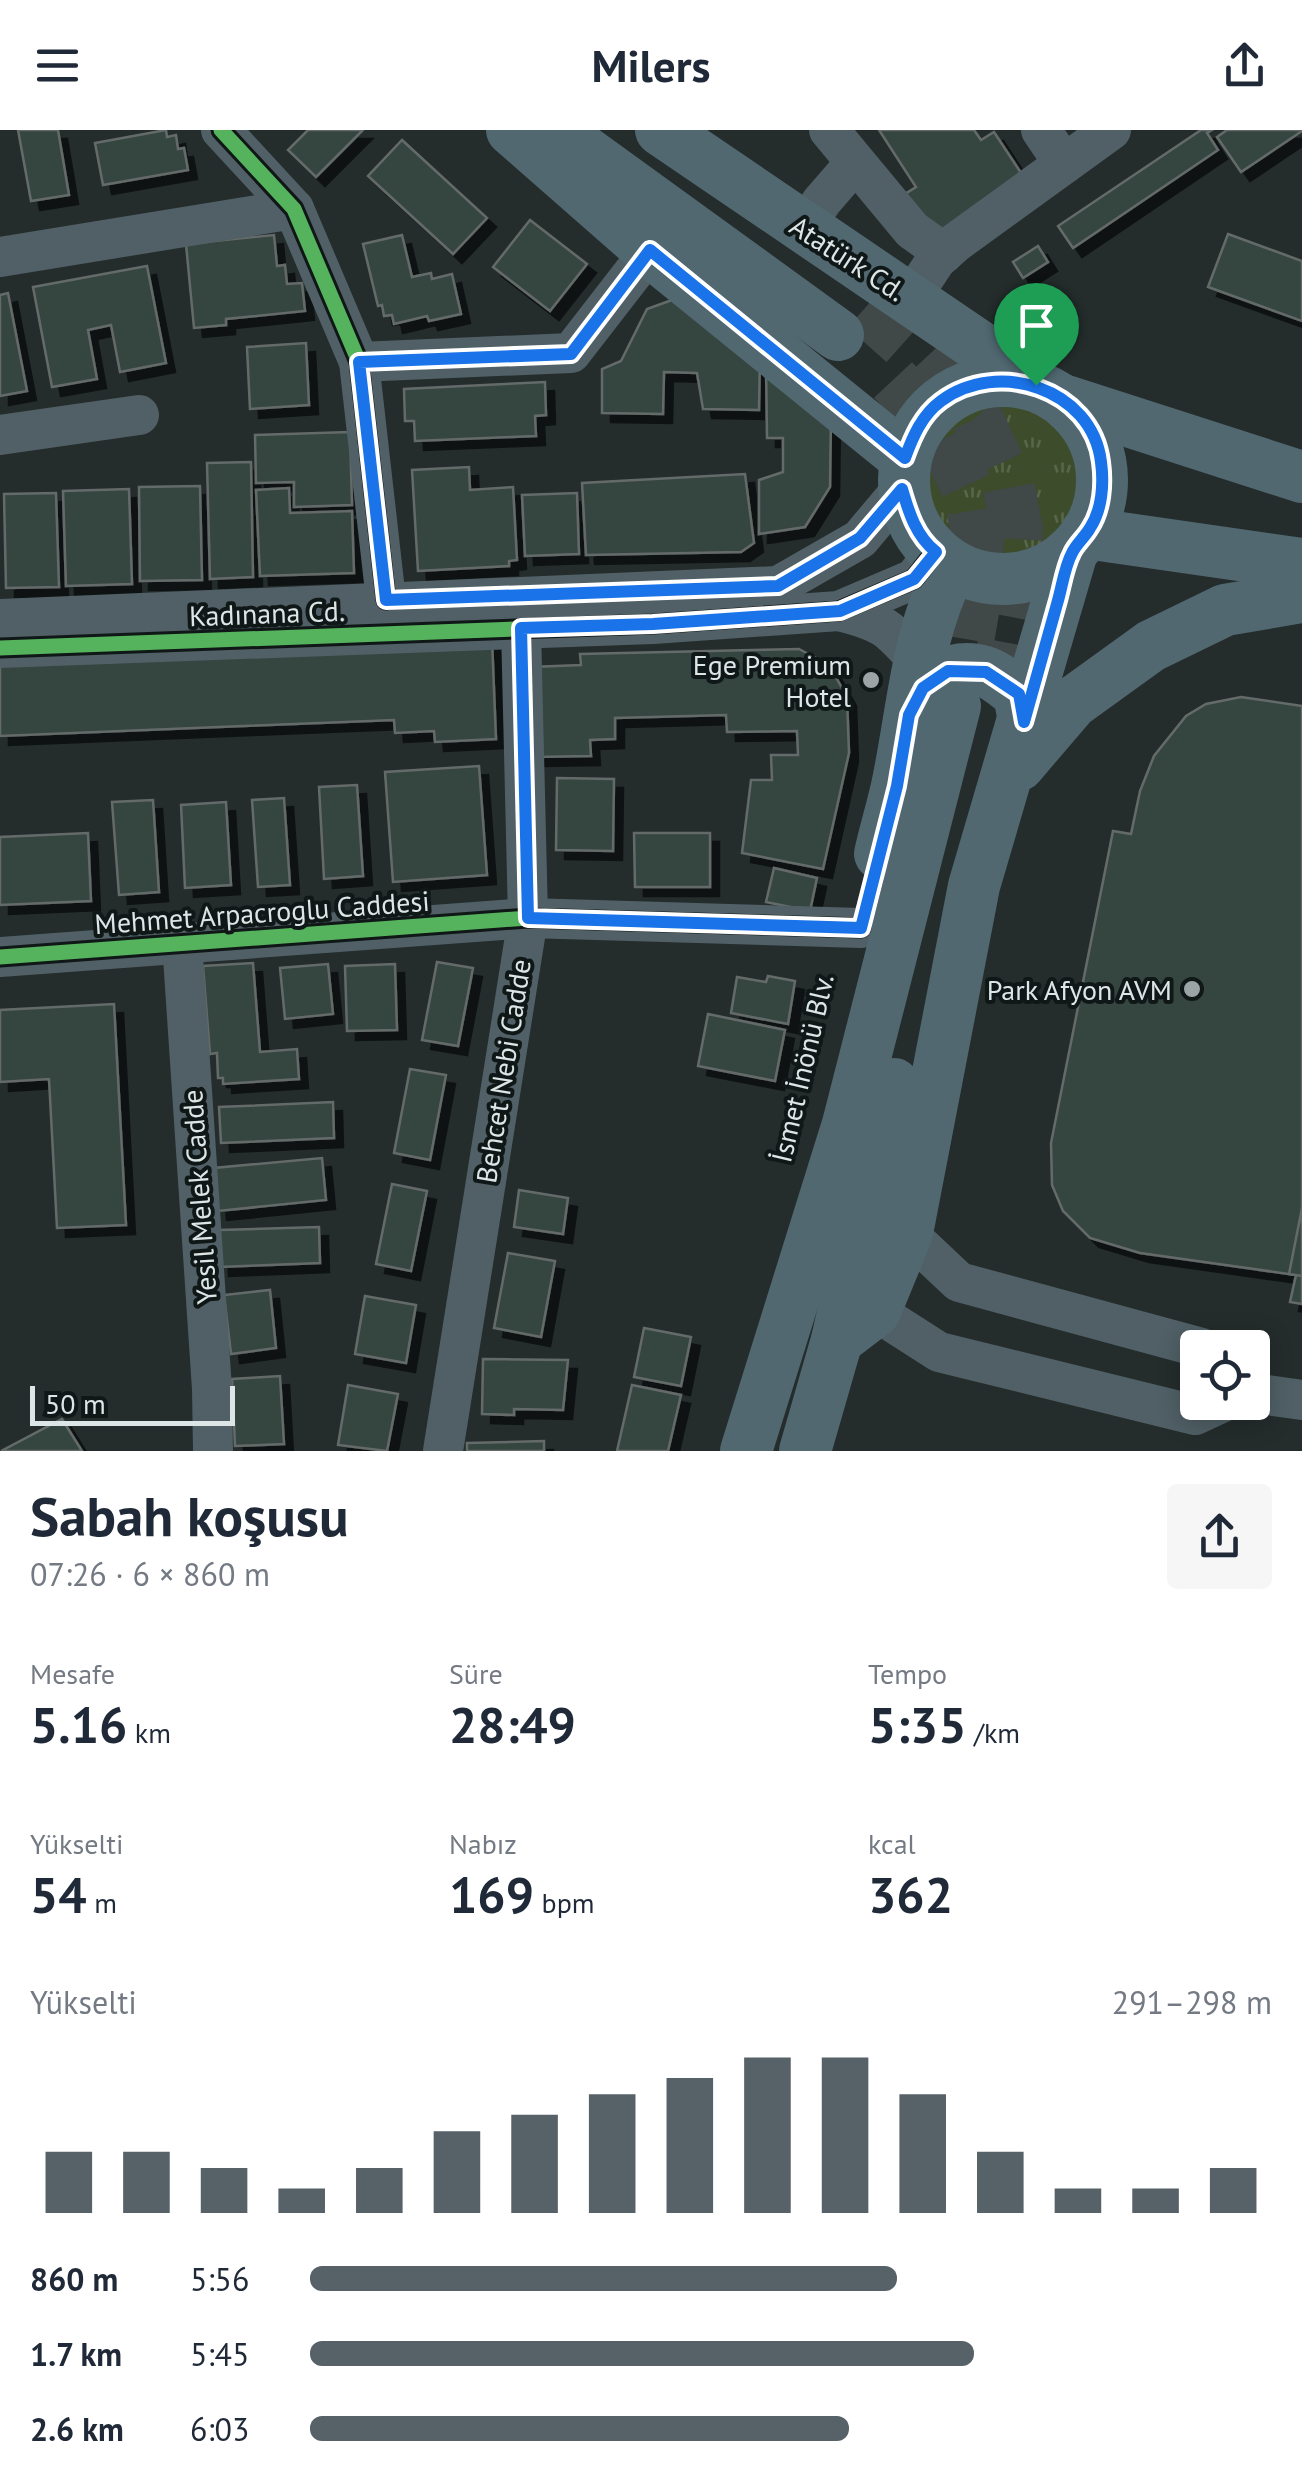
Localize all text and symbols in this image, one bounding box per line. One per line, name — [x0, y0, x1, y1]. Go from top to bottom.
text: Milers — [592, 36, 710, 94]
icon: menu — [30, 38, 85, 93]
icon: share — [1217, 38, 1272, 93]
street label: Atatürk Cd. — [783, 207, 913, 309]
pin — [994, 283, 1079, 386]
icon: arrive — [1009, 298, 1064, 353]
street label: Kadınana Cd. — [189, 592, 345, 634]
place label: Ege Premium Hotel — [693, 646, 851, 715]
marker: Ege Premium Hotel — [860, 669, 882, 691]
street label: Mehmet Arpacroglu Caddesi — [93, 882, 431, 942]
street label: Behcet Nebi Cadde — [467, 956, 539, 1186]
street label: İsmet İnönü Blv. — [762, 970, 842, 1166]
place label: Park Afyon AVM — [987, 971, 1172, 1008]
marker: Park Afyon AVM — [1181, 978, 1203, 1000]
street label: Yesil Melek Cadde — [173, 1088, 225, 1306]
map controls — [1180, 1330, 1270, 1420]
button: locate — [1180, 1330, 1270, 1420]
scale bar — [30, 1381, 235, 1426]
text: 50 m — [45, 1385, 106, 1422]
text: Sabah koşusu — [30, 1480, 349, 1551]
button: share — [1167, 1484, 1272, 1589]
text: 07:26 · 6 × 860 m — [30, 1553, 270, 1595]
text: Mesafe — [30, 1655, 115, 1692]
text: Süre — [449, 1655, 503, 1692]
text: Tempo — [868, 1655, 947, 1692]
text: 5.16 — [30, 1692, 127, 1757]
text: 28:49 — [449, 1692, 576, 1757]
text: 5:35 — [868, 1692, 967, 1757]
text: km — [127, 1714, 171, 1751]
text: /km — [967, 1714, 1020, 1751]
text: Yükselti — [30, 1825, 124, 1862]
text: Nabız — [449, 1825, 517, 1862]
text: kcal — [868, 1825, 916, 1862]
text: 54 — [30, 1862, 87, 1927]
text: 169 — [449, 1862, 534, 1927]
text: 362 — [868, 1862, 953, 1927]
text: m — [87, 1884, 117, 1921]
text: bpm — [534, 1884, 595, 1921]
text: Yükselti — [30, 1981, 137, 2023]
text: 291–298 m — [1112, 1981, 1272, 2023]
text: 860 m — [30, 2258, 118, 2300]
text: 5:56 — [190, 2258, 249, 2300]
text: 1.7 km — [30, 2333, 122, 2375]
text: 5:45 — [190, 2333, 249, 2375]
text: 2.6 km — [30, 2408, 124, 2450]
text: 6:03 — [190, 2408, 249, 2450]

